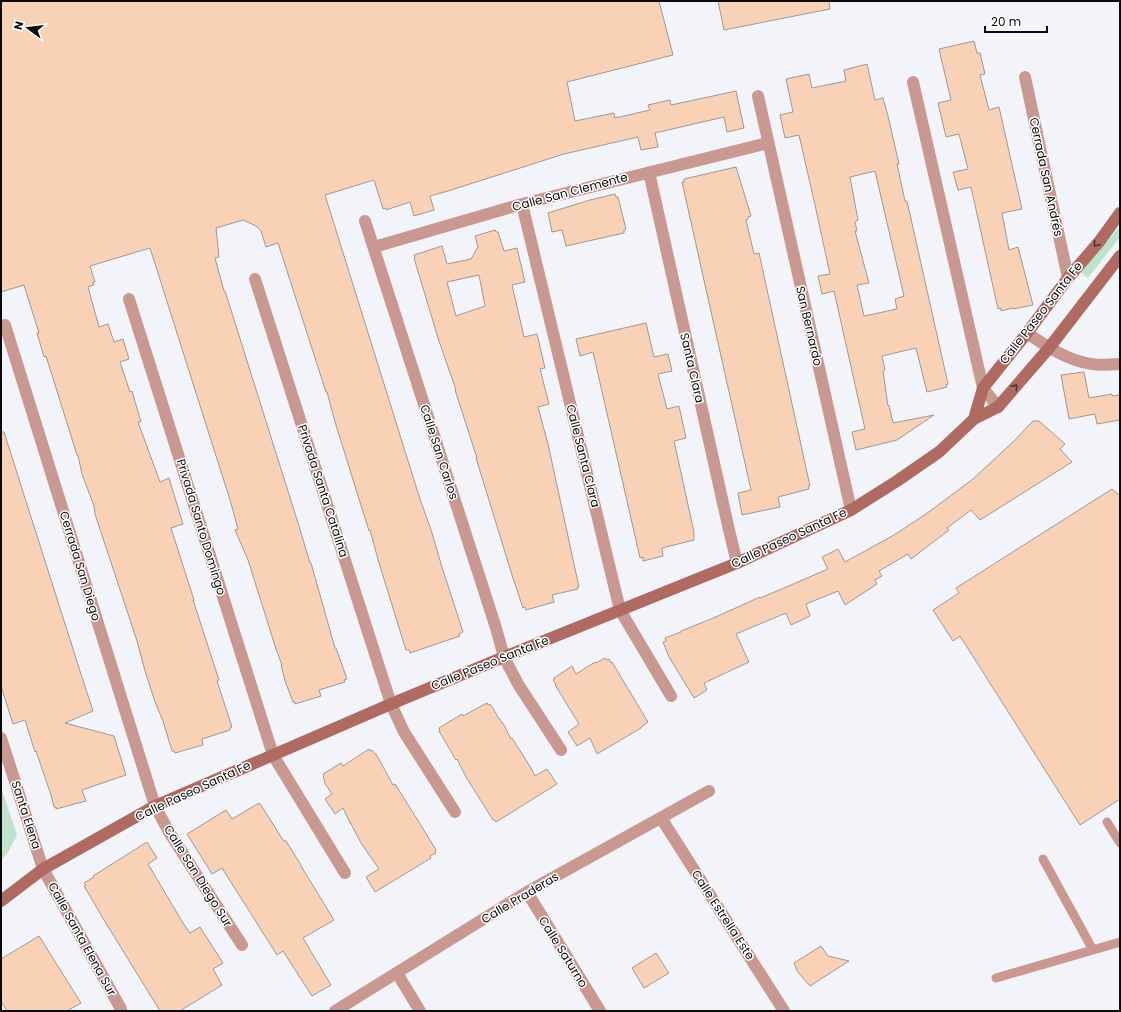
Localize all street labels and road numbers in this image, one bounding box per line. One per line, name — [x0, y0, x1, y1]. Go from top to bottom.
street label: Cerrada San Andrés — [1026, 116, 1067, 238]
street label: Calle San Clemente — [510, 168, 630, 215]
street label: Calle Paseo Santa Fe — [995, 258, 1086, 367]
street label: San Bernardo — [792, 284, 827, 368]
street label: Santa Clara — [676, 331, 709, 405]
street label: Calle San Carlos — [416, 402, 463, 501]
street label: Calle Santa Clara — [562, 403, 604, 509]
street label: Privada Santa Catalina — [294, 422, 353, 559]
street label: Privada Santo Domingo — [173, 457, 230, 597]
street label: Calle Paseo Santa Fe — [728, 503, 849, 572]
street label: Cerrada San Diego — [56, 509, 105, 623]
street label: Calle Paseo Santa Fe — [428, 631, 551, 694]
street label: Calle Paseo Santa Fe — [132, 756, 253, 825]
street label: Santa Elena — [7, 779, 46, 851]
street label: Calle San Diego Sur — [160, 822, 237, 930]
street label: Calle Estrella Este — [688, 866, 759, 963]
street label: Calle Praderas — [478, 868, 562, 927]
street label: Calle Santa Elena Sur — [44, 879, 121, 999]
street label: Calle Saturno — [535, 913, 592, 991]

